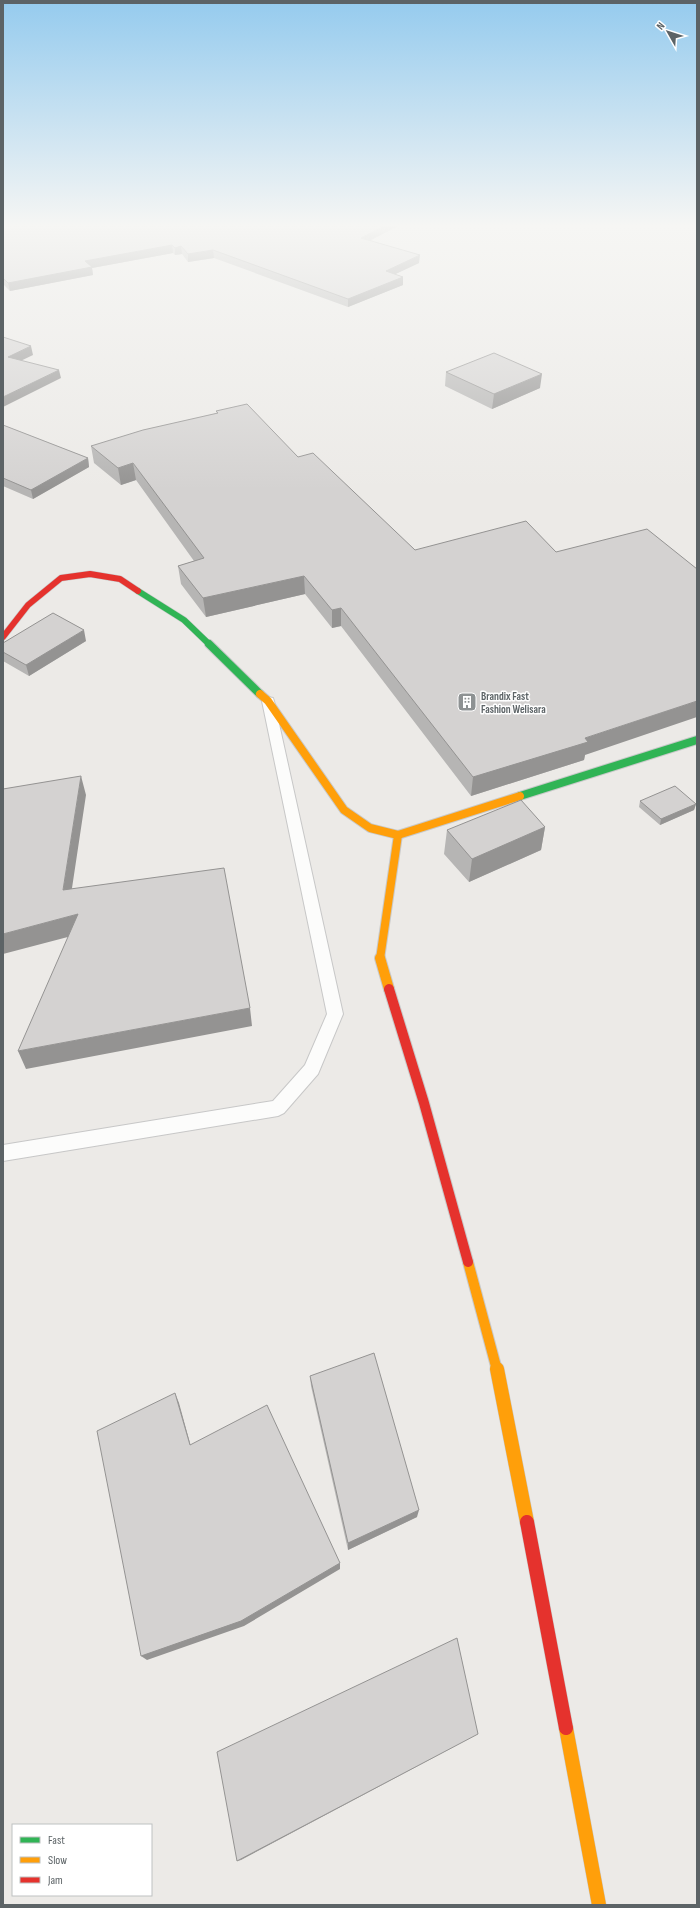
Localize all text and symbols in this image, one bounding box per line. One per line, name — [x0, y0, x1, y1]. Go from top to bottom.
north arrow — [648, 12, 688, 52]
text: N — [654, 20, 668, 32]
place label: Brandix Fast Fashion Welisara — [481, 690, 546, 716]
building icon: Brandix Fast Fashion Welisara — [456, 691, 478, 713]
legend — [12, 1824, 152, 1896]
text: Fast — [48, 1833, 65, 1848]
text: Slow — [48, 1853, 67, 1868]
text: Jam — [47, 1873, 63, 1888]

